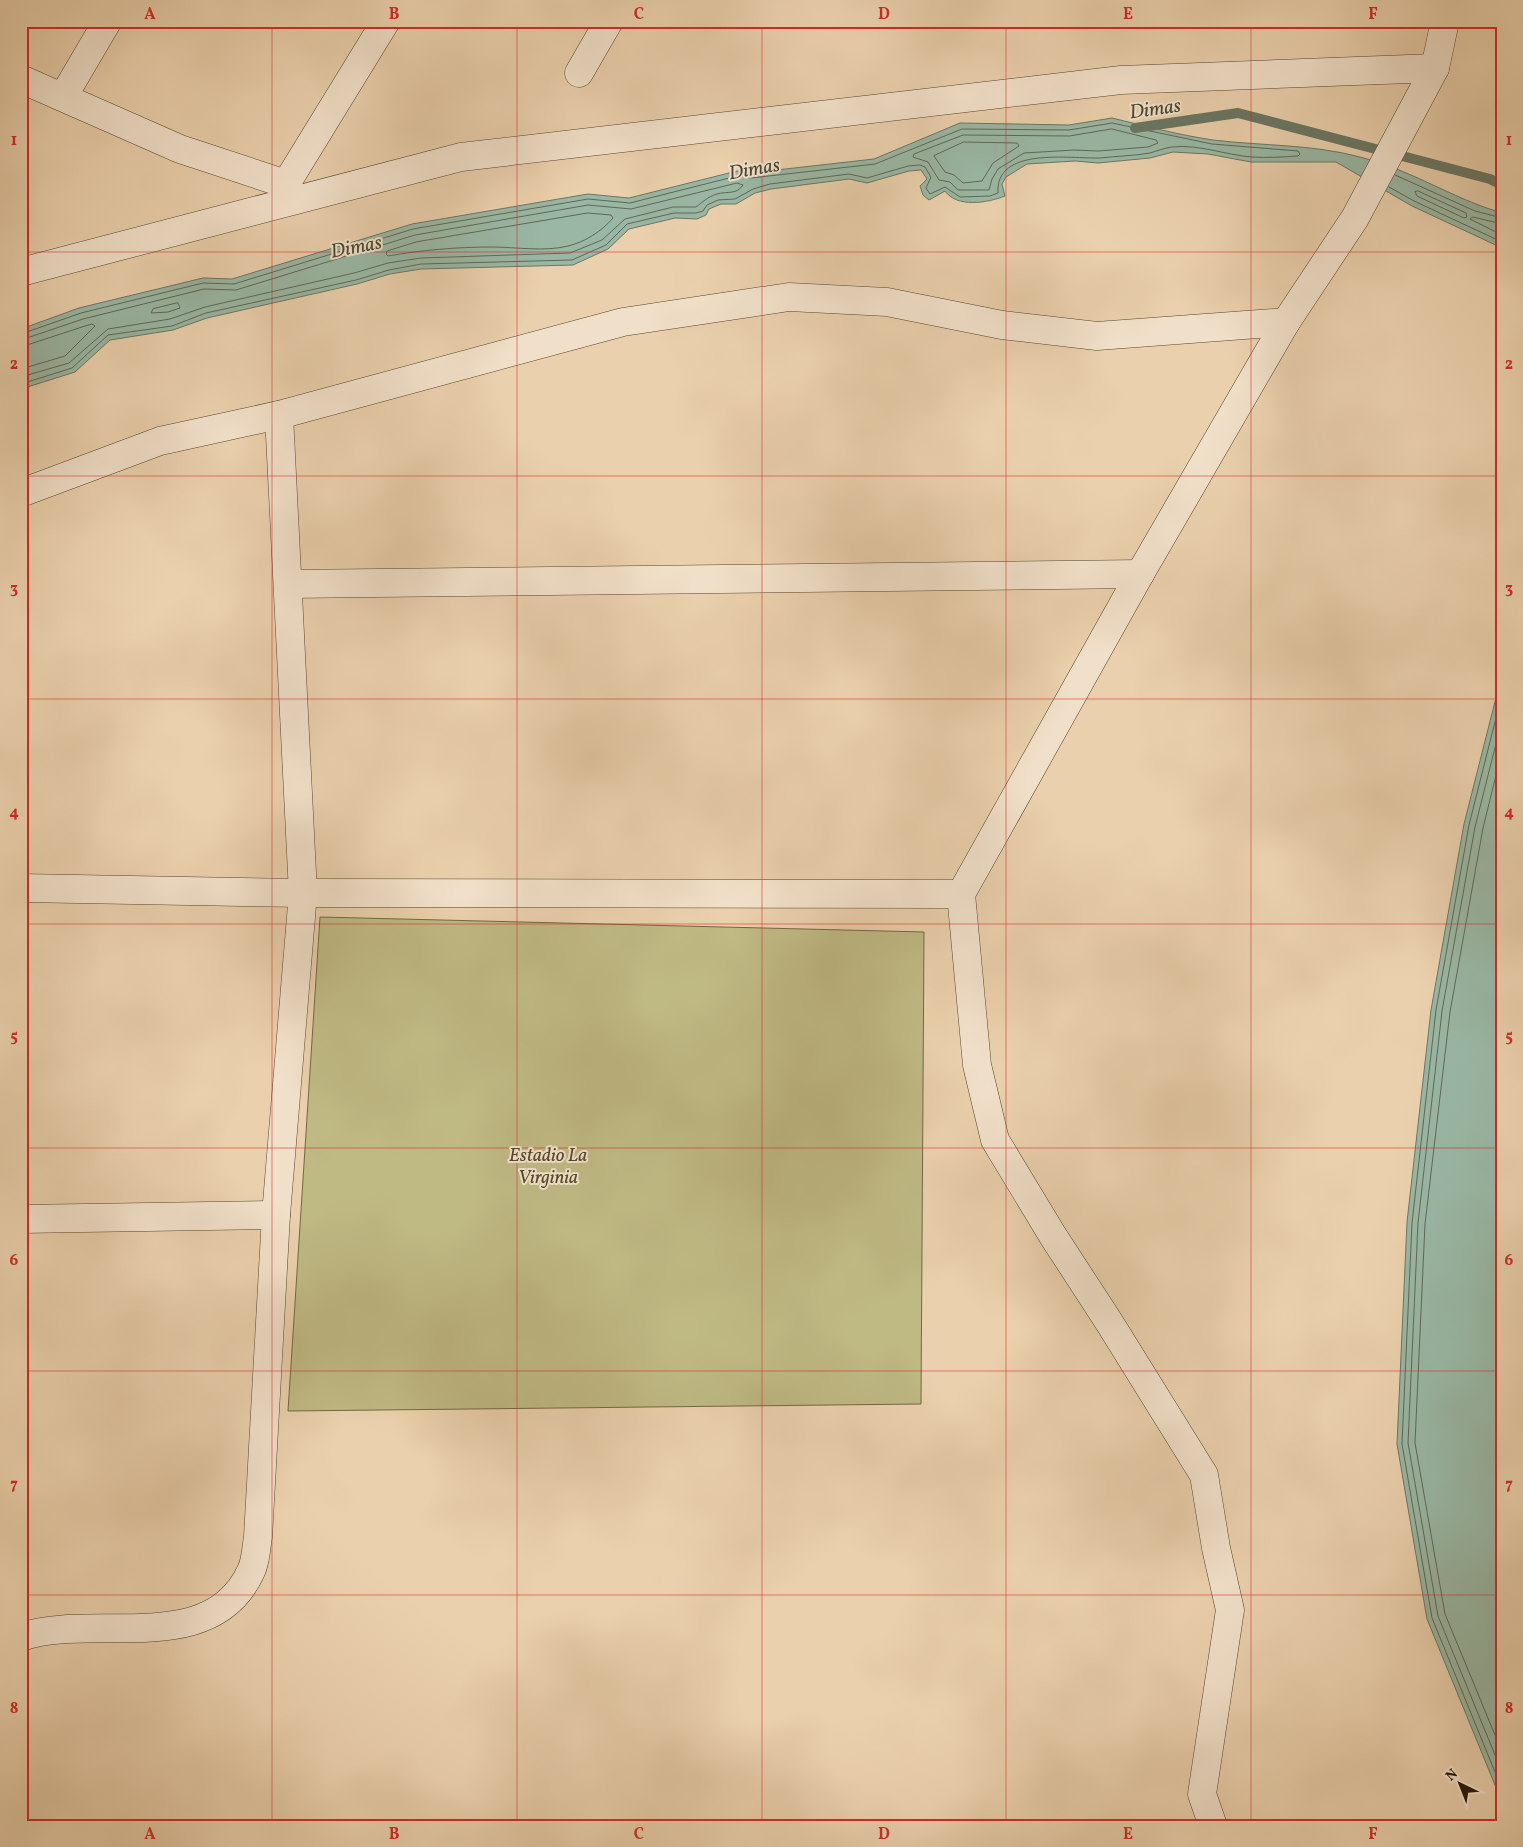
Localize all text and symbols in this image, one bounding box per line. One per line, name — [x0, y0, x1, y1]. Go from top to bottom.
text: A — [144, 4, 156, 26]
text: B — [389, 4, 400, 26]
text: C — [634, 4, 644, 26]
text: D — [878, 4, 890, 26]
text: E — [1123, 4, 1133, 26]
text: F — [1368, 4, 1378, 26]
water label: Dimas — [1128, 92, 1184, 127]
text: 1 — [11, 130, 17, 152]
text: 1 — [1506, 130, 1512, 152]
water label: Dimas — [726, 152, 783, 188]
water label: Dimas — [328, 229, 385, 267]
text: 2 — [10, 354, 18, 376]
text: 2 — [1505, 354, 1513, 376]
text: 3 — [10, 578, 18, 600]
text: 3 — [1505, 578, 1513, 600]
text: 4 — [9, 802, 19, 824]
text: 4 — [1504, 802, 1514, 824]
text: 5 — [10, 1026, 18, 1048]
text: 5 — [1505, 1026, 1513, 1048]
park label: Estadio La Virginia — [509, 1143, 587, 1191]
text: 6 — [10, 1250, 19, 1272]
text: 6 — [1505, 1250, 1514, 1272]
text: 7 — [10, 1474, 18, 1496]
text: 7 — [1505, 1474, 1513, 1496]
text: 8 — [10, 1698, 18, 1720]
text: 8 — [1505, 1698, 1513, 1720]
north arrow — [1436, 1760, 1486, 1810]
text: N — [1442, 1765, 1462, 1786]
text: A — [144, 1824, 156, 1846]
text: B — [389, 1824, 400, 1846]
text: C — [634, 1824, 644, 1846]
text: D — [878, 1824, 890, 1846]
text: E — [1123, 1824, 1133, 1846]
text: F — [1368, 1824, 1378, 1846]

